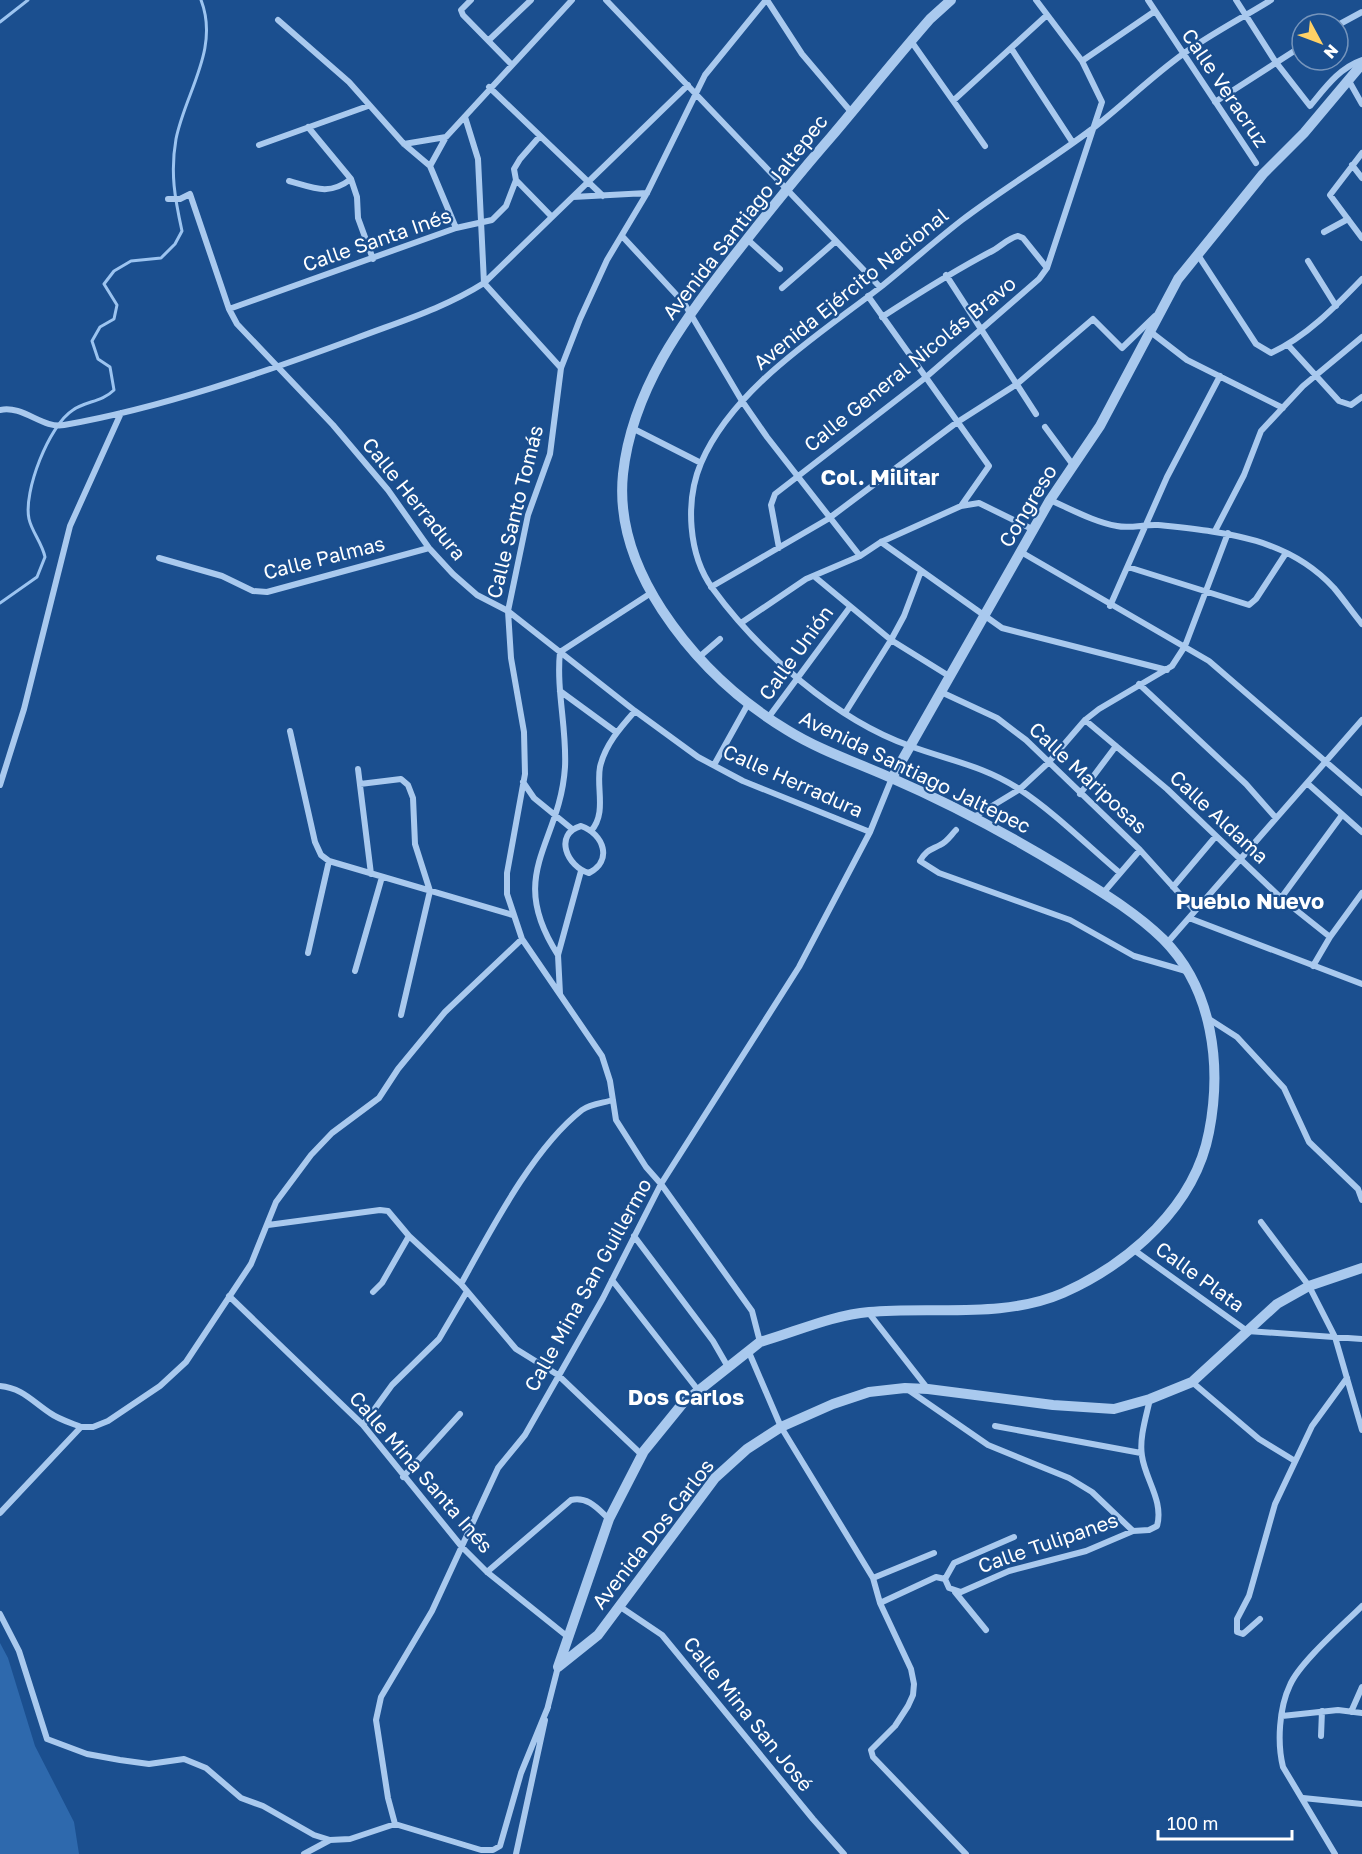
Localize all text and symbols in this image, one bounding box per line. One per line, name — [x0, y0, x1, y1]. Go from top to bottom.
north arrow — [1290, 12, 1350, 72]
street label: Calle Veracruz — [1177, 24, 1274, 151]
text: N — [1320, 41, 1343, 63]
street label: Avenida Santiago Jaltepec — [657, 109, 832, 324]
street label: Calle Santa Inés — [299, 202, 454, 276]
street label: Avenida Ejército Nacional — [748, 202, 953, 374]
street label: Calle General Nicolás Bravo — [799, 270, 1020, 456]
street label: Calle Santo Tomás — [481, 423, 547, 601]
street label: Calle Herradura — [358, 432, 472, 565]
street label: Congreso — [993, 460, 1061, 551]
district label: Col. Militar — [821, 463, 940, 490]
street label: Calle Palmas — [261, 530, 387, 584]
street label: Calle Unión — [753, 601, 837, 704]
street label: Avenida Santiago Jaltepec — [796, 705, 1035, 838]
street label: Calle Mariposas — [1025, 716, 1153, 838]
street label: Calle Herradura — [720, 738, 867, 822]
street label: Calle Aldama — [1165, 765, 1274, 868]
district label: Pueblo Nuevo — [1176, 887, 1324, 914]
street label: Calle Mina San Guillermo — [518, 1174, 656, 1395]
street label: Calle Plata — [1151, 1236, 1250, 1316]
district label: Dos Carlos — [628, 1383, 744, 1410]
street label: Calle Mina Santa Inés — [345, 1386, 499, 1557]
street label: Avenida Dos Carlos — [586, 1454, 718, 1613]
street label: Calle Tulipanes — [974, 1507, 1121, 1577]
street label: Calle Mina San José — [679, 1631, 819, 1796]
scale bar — [1158, 1803, 1292, 1841]
text: 100 m — [1167, 1812, 1218, 1834]

